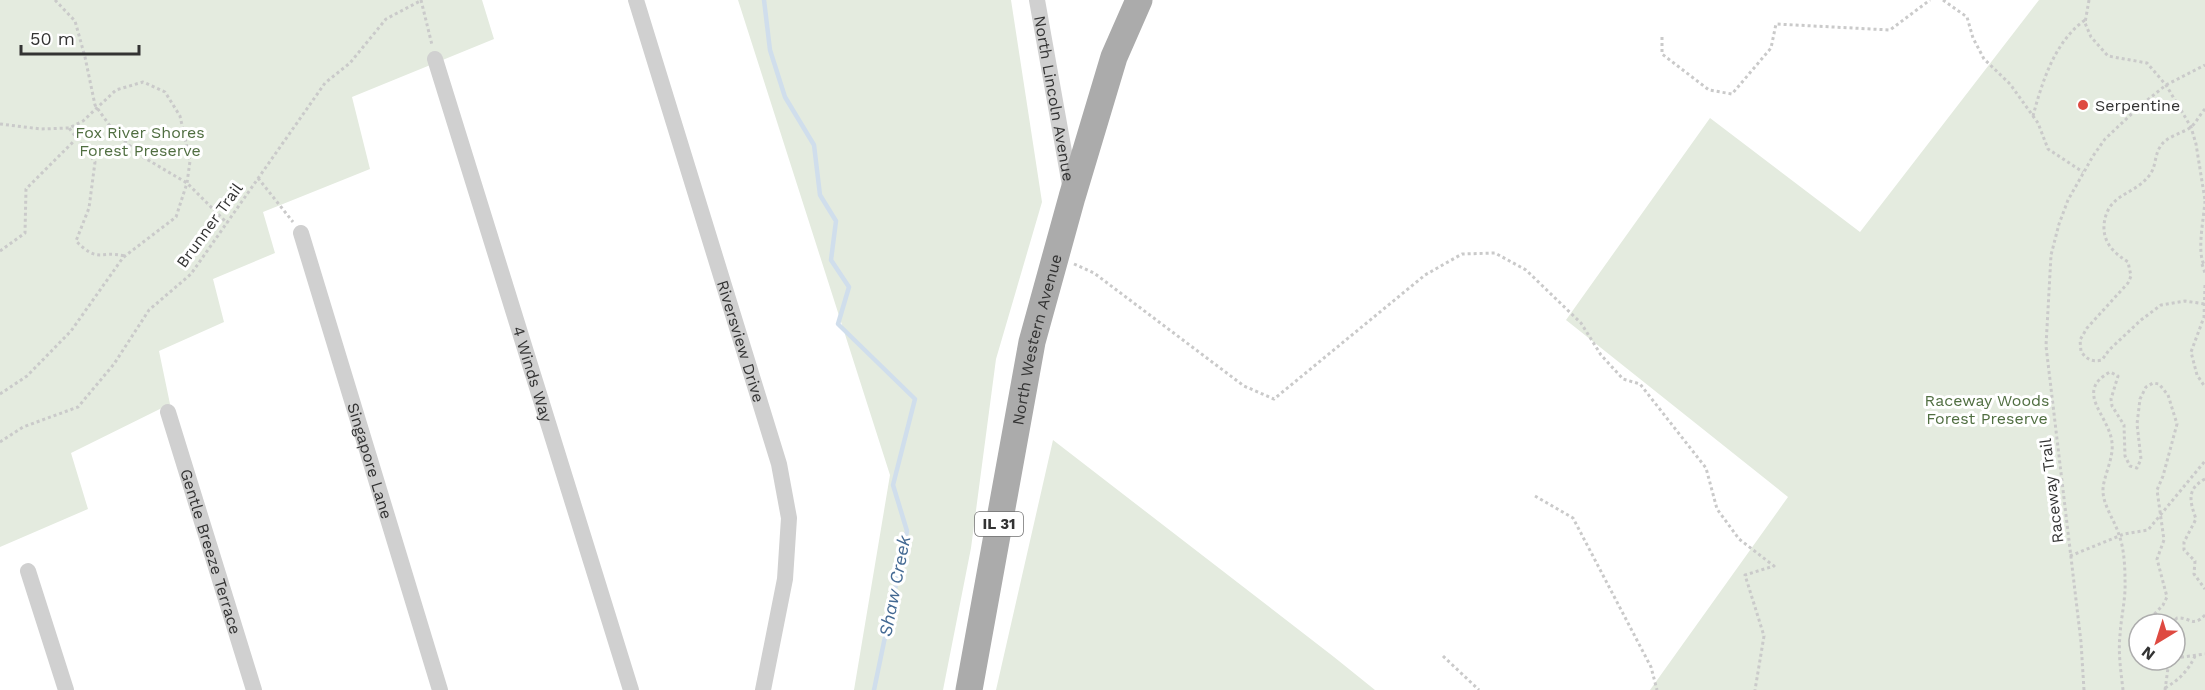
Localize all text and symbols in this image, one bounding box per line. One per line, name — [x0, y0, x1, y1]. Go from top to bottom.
street label: North Lincoln Avenue — [1030, 14, 1078, 183]
scale bar — [21, 18, 140, 56]
text: 50 m — [30, 28, 75, 49]
place label: Serpentine — [2095, 96, 2180, 115]
marker: Serpentine — [2076, 98, 2090, 112]
park label: Fox River Shores Forest Preserve — [75, 123, 205, 160]
street label: Brunner Trail — [172, 179, 247, 271]
street label: North Western Avenue — [1008, 252, 1066, 427]
street label: Riversview Drive — [713, 278, 768, 405]
street label: 4 Winds Way — [509, 324, 556, 425]
park label: Raceway Woods Forest Preserve — [1925, 391, 2049, 428]
street label: Singapore Lane — [343, 401, 396, 521]
street label: Raceway Trail — [2036, 437, 2067, 544]
street label: Gentle Breeze Terrace — [176, 467, 245, 637]
road number: IL 31 — [975, 512, 1023, 536]
water label: Shaw Creek — [874, 532, 915, 638]
north arrow — [2127, 612, 2187, 672]
text: N — [2138, 642, 2159, 665]

